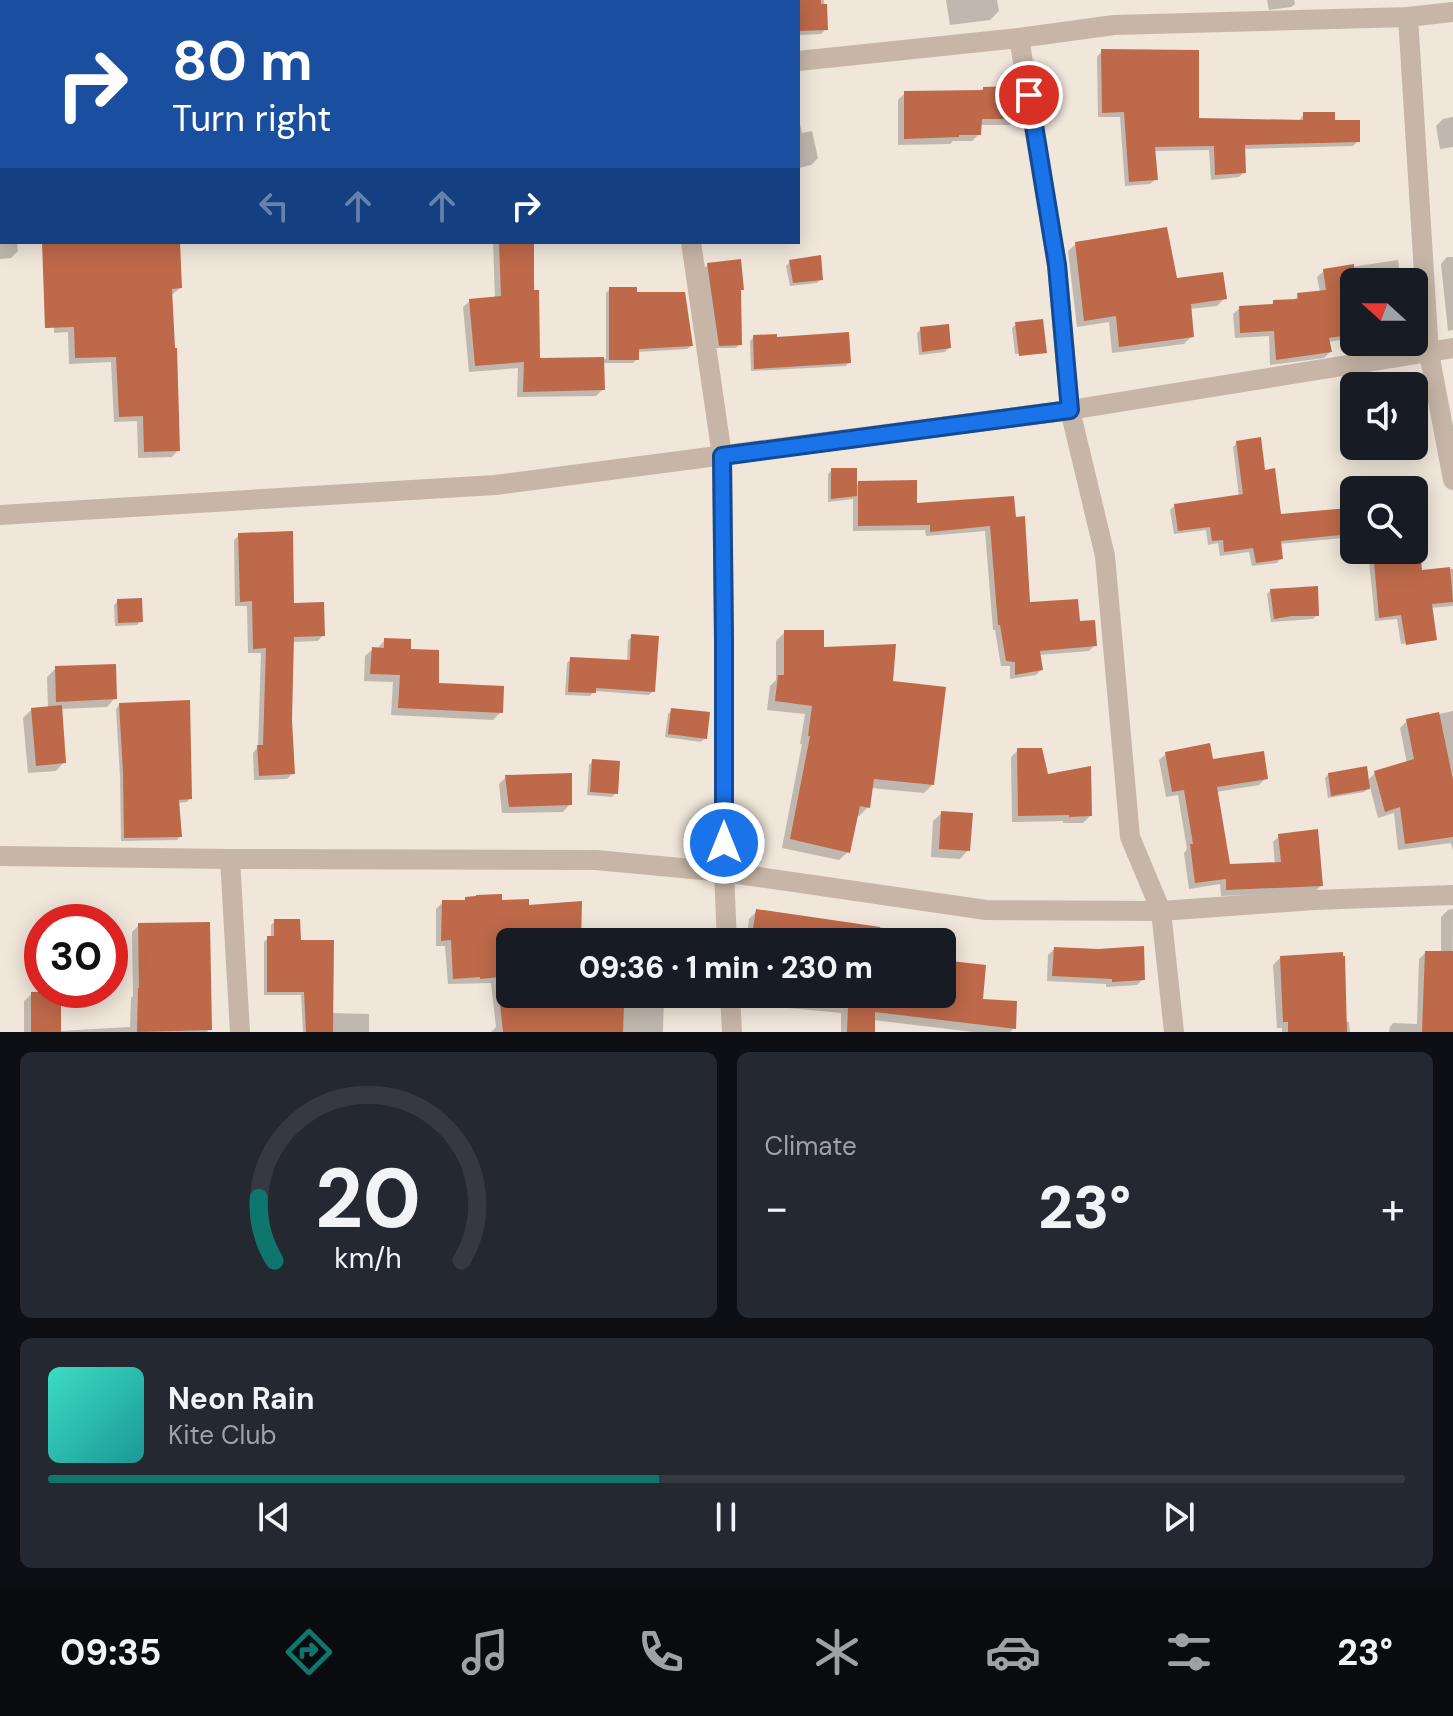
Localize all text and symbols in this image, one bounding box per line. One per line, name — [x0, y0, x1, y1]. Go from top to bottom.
text: 80 m — [172, 24, 313, 97]
icon: right — [40, 32, 144, 136]
pin — [995, 61, 1063, 129]
icon: arrive — [1007, 73, 1051, 117]
text: Turn right — [172, 95, 331, 142]
icon: left — [252, 184, 296, 228]
icon: ahead — [336, 184, 380, 228]
icon: ahead — [420, 184, 464, 228]
icon: right — [504, 184, 548, 228]
north arrow — [1340, 268, 1428, 356]
map controls — [1340, 268, 1428, 564]
button: sound — [1340, 372, 1428, 460]
button: search — [1340, 476, 1428, 564]
position arrow — [682, 801, 766, 885]
speed limit sign: 30 — [24, 904, 128, 1008]
text: 09:36 · 1 min · 230 m — [579, 948, 873, 987]
text: Climate — [765, 1129, 857, 1163]
text: 20 — [315, 1144, 421, 1253]
text: 23° — [1038, 1168, 1131, 1247]
text: − — [765, 1179, 789, 1237]
text: + — [1381, 1179, 1405, 1237]
text: km/h — [334, 1240, 402, 1277]
text: Neon Rain — [168, 1379, 314, 1418]
text: Kite Club — [168, 1418, 277, 1452]
icon: previous — [252, 1495, 296, 1539]
icon: pause — [704, 1495, 748, 1539]
icon: next — [1157, 1495, 1201, 1539]
icon: directions — [281, 1624, 337, 1680]
icon: music — [457, 1624, 513, 1680]
icon: phone — [633, 1624, 689, 1680]
icon: climate — [809, 1624, 865, 1680]
icon: car — [985, 1624, 1041, 1680]
icon: filters — [1161, 1624, 1217, 1680]
text: 09:35 — [60, 1629, 161, 1676]
text: 23° — [1337, 1629, 1393, 1676]

